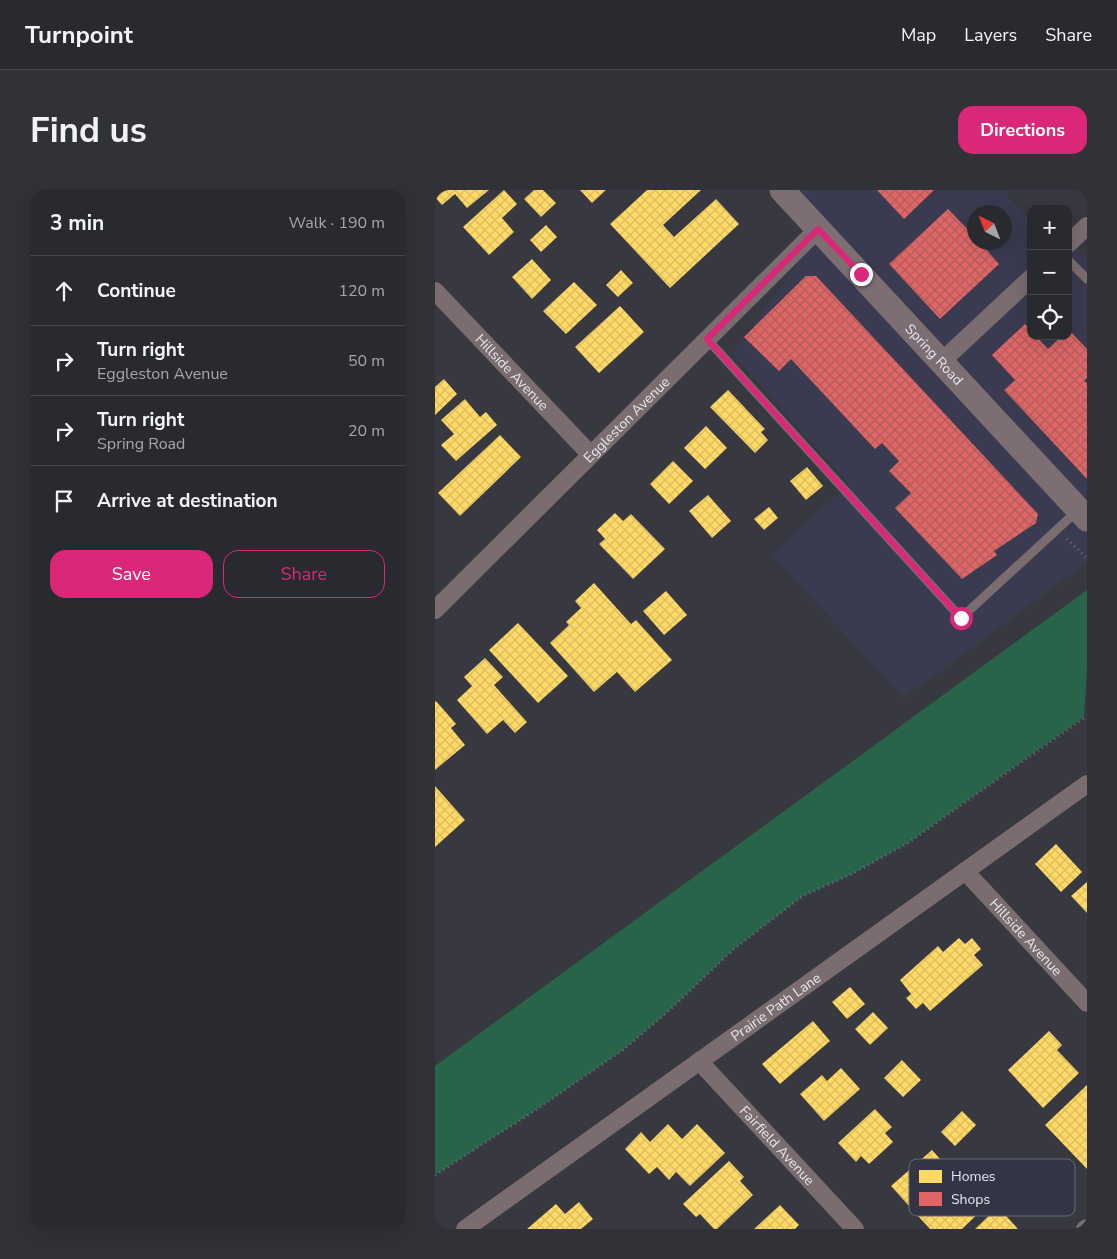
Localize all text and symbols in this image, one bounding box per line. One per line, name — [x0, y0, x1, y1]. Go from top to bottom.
text: Turnpoint — [25, 19, 133, 51]
text: Map — [901, 23, 936, 47]
text: Layers — [964, 23, 1017, 47]
text: Share — [1045, 23, 1092, 47]
button: Directions — [958, 106, 1087, 154]
text: Find us — [30, 107, 147, 154]
north arrow — [967, 205, 1012, 250]
map controls — [1027, 205, 1072, 340]
button: + — [1027, 205, 1072, 250]
text: 3 min — [50, 209, 104, 237]
text: Walk · 190 m — [289, 212, 385, 234]
button: − — [1027, 250, 1072, 295]
route end — [850, 263, 873, 286]
icon: ahead — [50, 277, 78, 305]
text: Continue — [97, 278, 176, 304]
text: 120 m — [338, 280, 385, 302]
button: locate — [1027, 295, 1072, 340]
street label: Spring Road — [901, 320, 967, 389]
street label: Hillside Avenue — [471, 330, 553, 415]
text: Turn right — [97, 337, 184, 363]
icon: right — [50, 347, 78, 375]
text: 50 m — [348, 350, 385, 372]
text: Eggleston Avenue — [97, 363, 228, 385]
street label: Eggleston Avenue — [579, 373, 674, 467]
text: Turn right — [97, 407, 184, 433]
icon: right — [50, 417, 78, 445]
text: 20 m — [348, 420, 385, 442]
text: Spring Road — [97, 433, 185, 455]
icon: arrive — [50, 487, 78, 515]
text: Arrive at destination — [97, 488, 278, 514]
button: Save — [50, 550, 213, 598]
button: Share — [223, 550, 385, 598]
route start — [950, 607, 973, 630]
street label: Hillside Avenue — [985, 895, 1066, 980]
street label: Prairie Path Lane — [727, 968, 825, 1046]
street label: Fairfield Avenue — [735, 1102, 819, 1190]
legend — [909, 1159, 1075, 1216]
text: Homes — [951, 1167, 996, 1186]
text: Shops — [951, 1190, 991, 1209]

